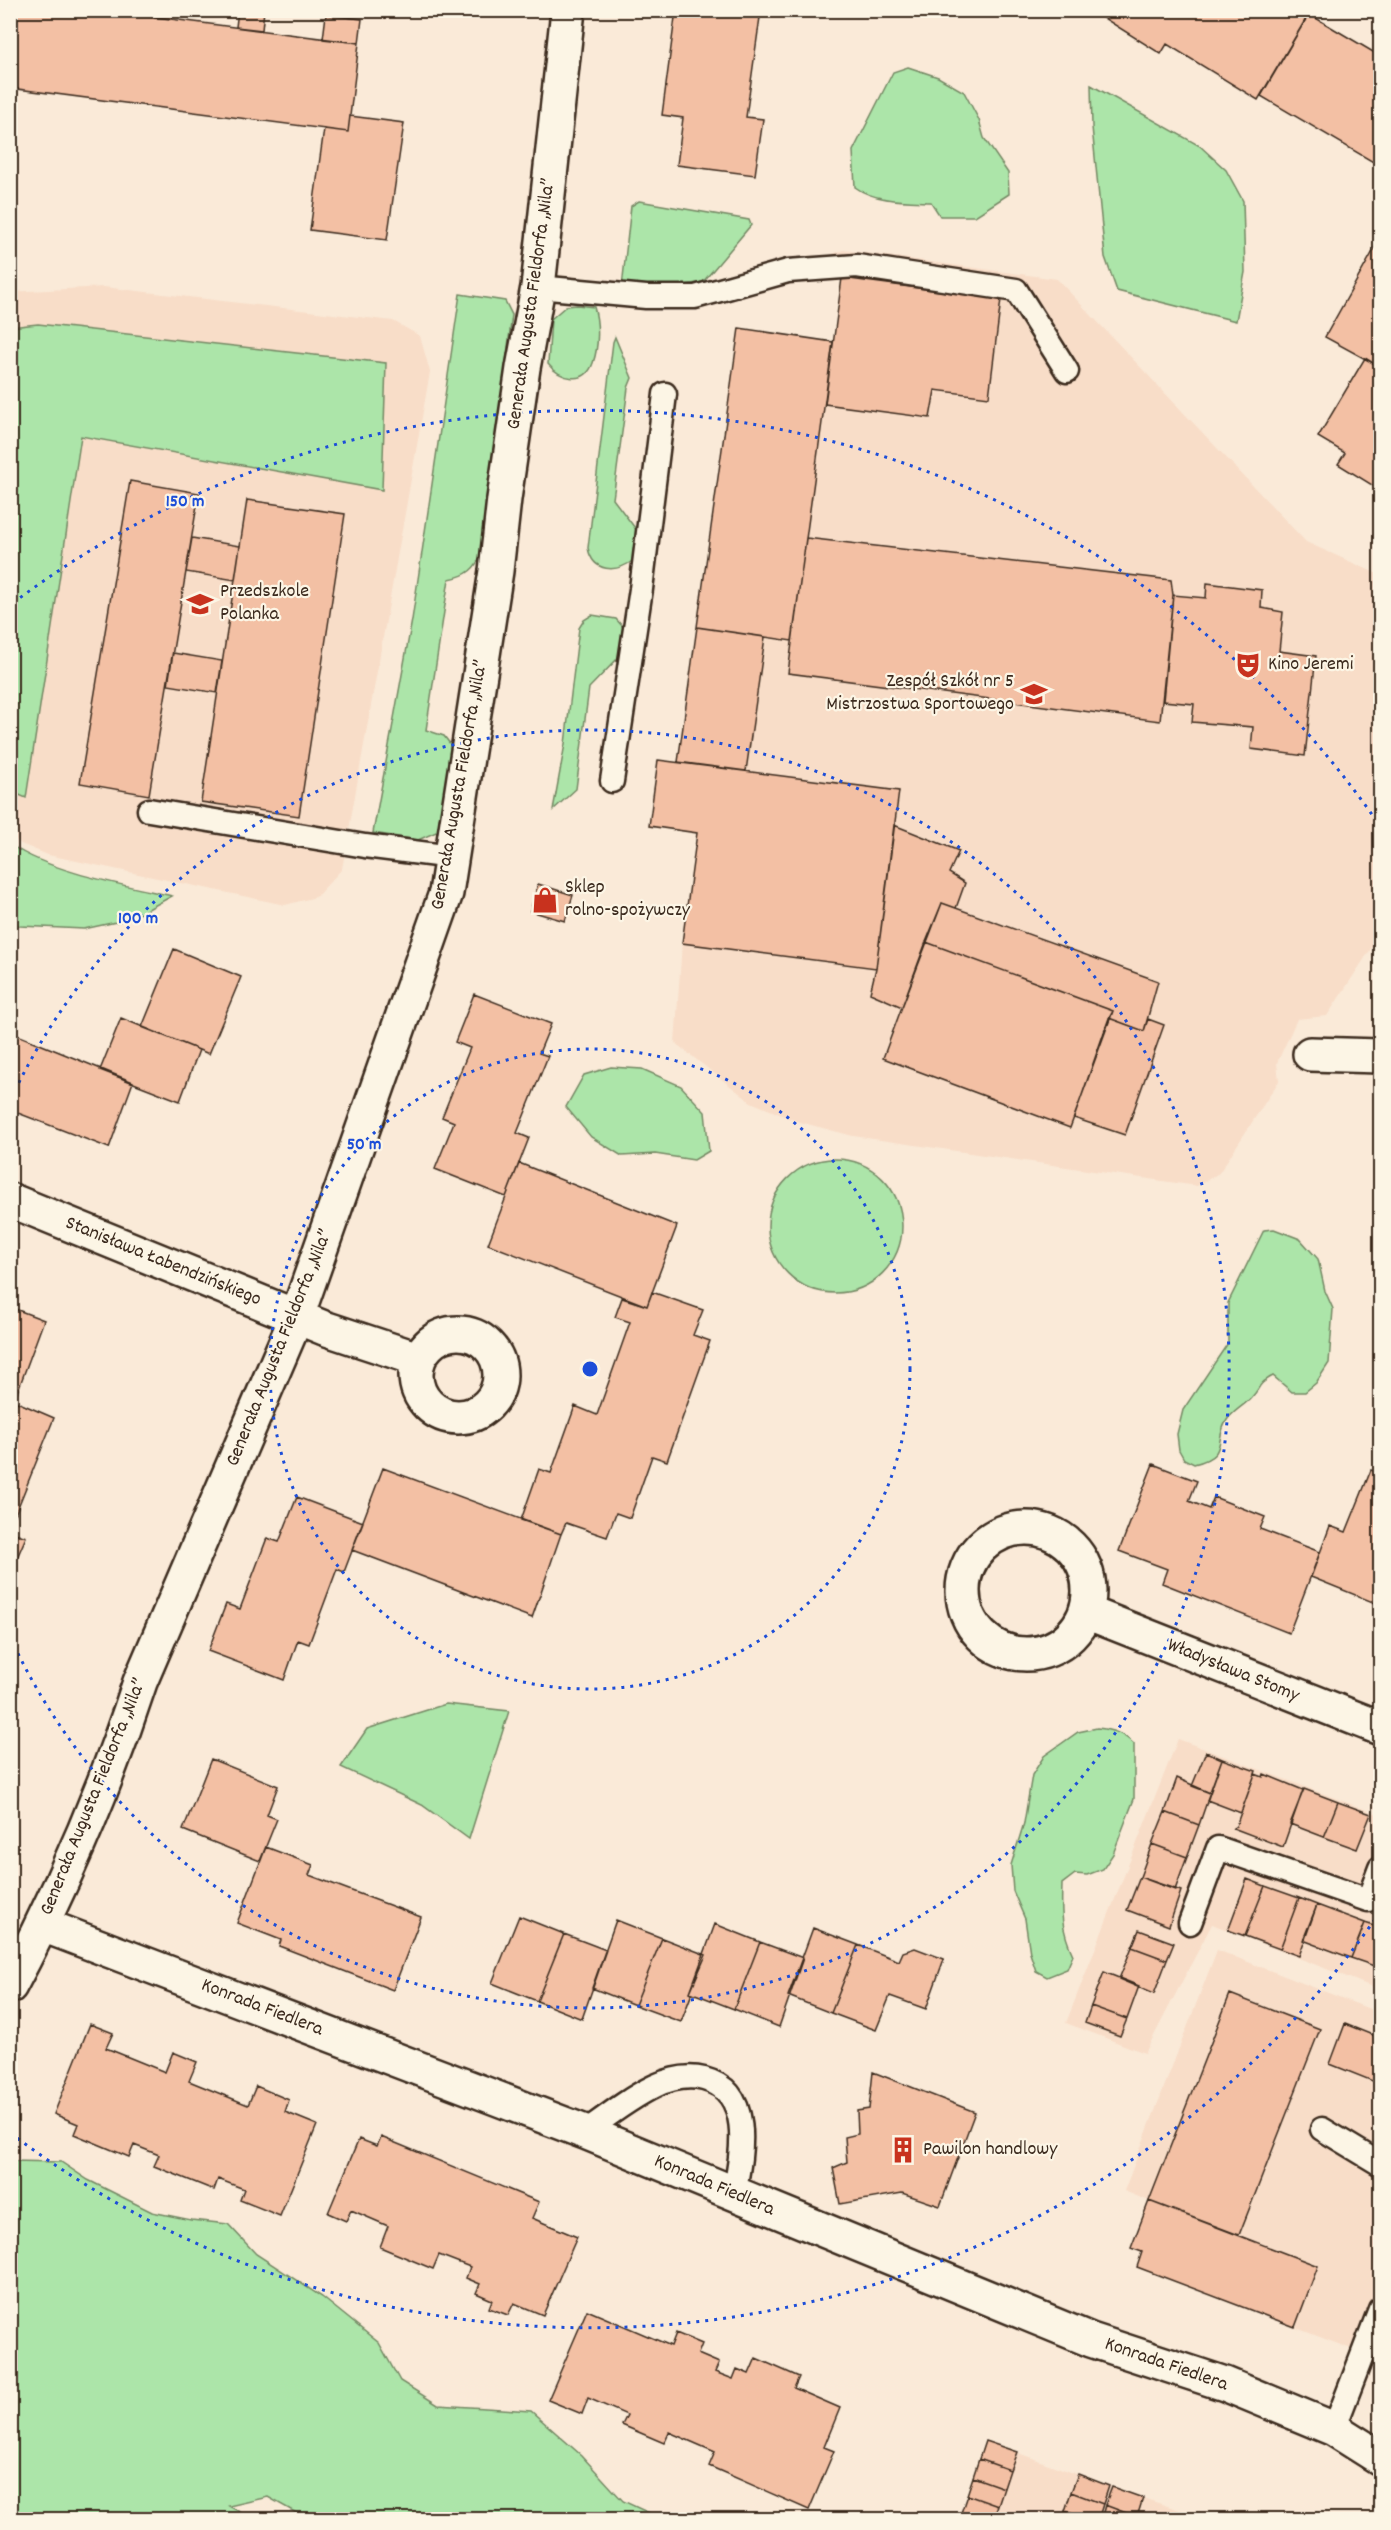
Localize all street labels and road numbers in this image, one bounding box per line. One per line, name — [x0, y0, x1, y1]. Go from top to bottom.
street label: Generała Augusta Fieldorfa „Nila” — [500, 177, 564, 431]
street label: Generała Augusta Fieldorfa „Nila” — [424, 658, 496, 912]
street label: Stanisława Łabendzińskiego — [61, 1210, 265, 1314]
street label: Generała Augusta Fieldorfa „Nila” — [220, 1225, 340, 1471]
street label: Władysława Stomy — [1163, 1632, 1304, 1711]
street label: Generała Augusta Fieldorfa „Nila” — [34, 1674, 154, 1920]
street label: Konrada Fiedlera — [197, 1972, 328, 2044]
street label: Konrada Fiedlera — [649, 2148, 779, 2224]
street label: Konrada Fiedlera — [1101, 2331, 1232, 2399]

